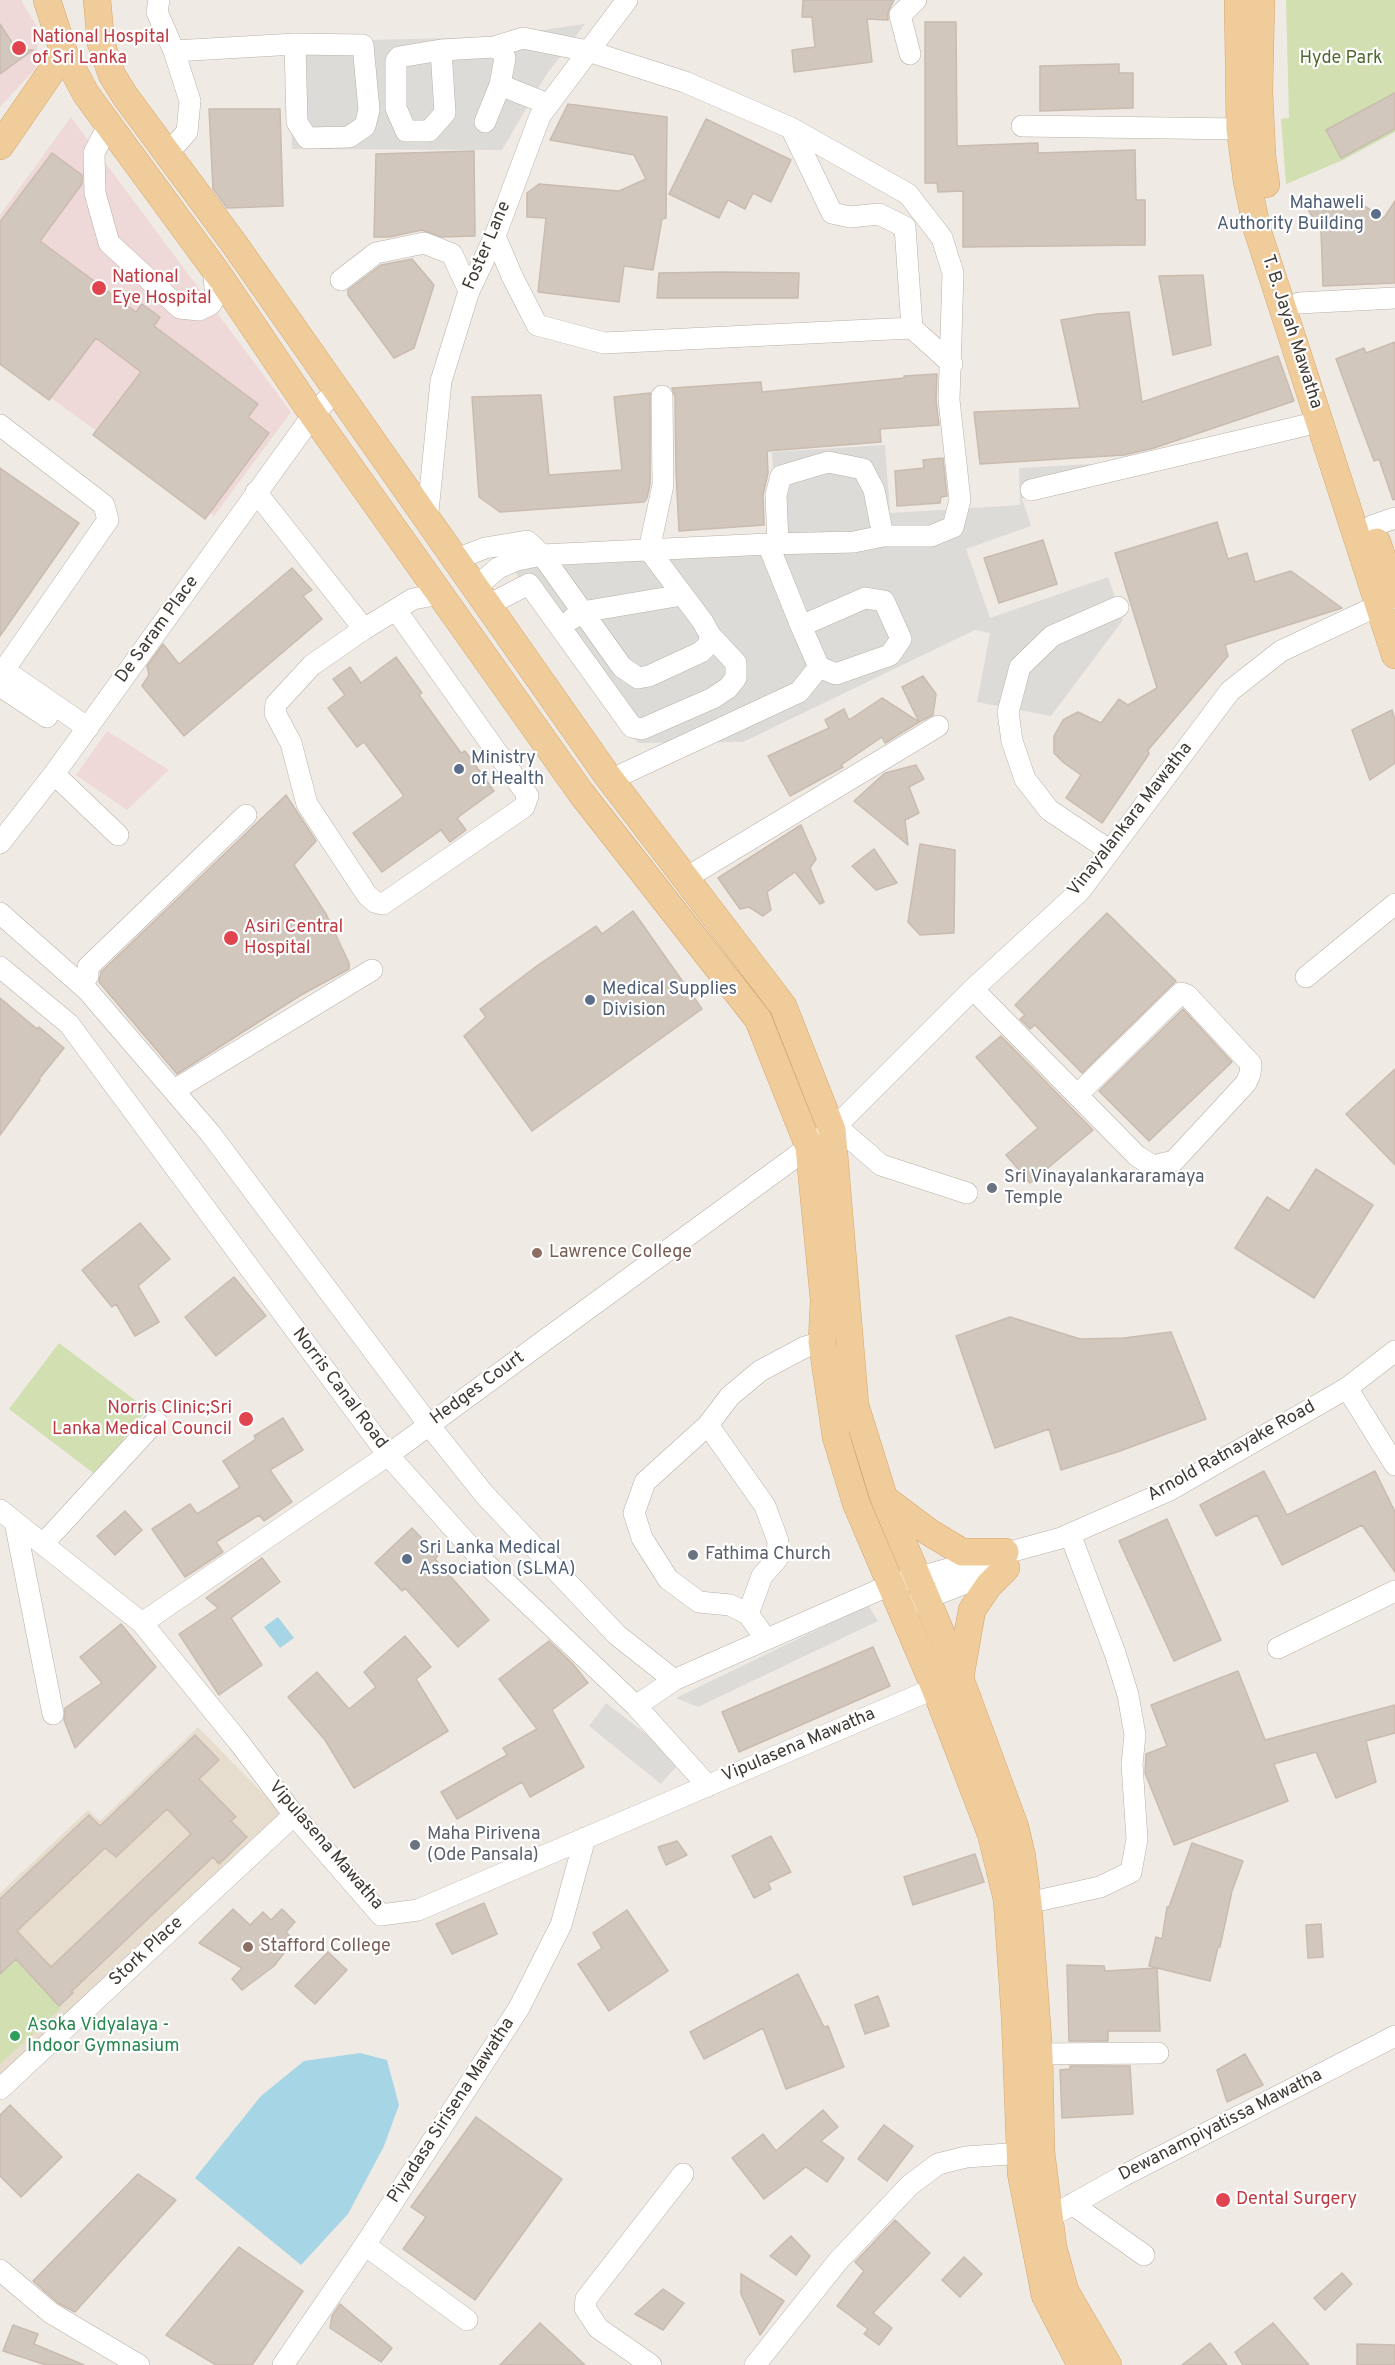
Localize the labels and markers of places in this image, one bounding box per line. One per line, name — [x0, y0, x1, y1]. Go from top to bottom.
place label: National Hospital of Sri Lanka — [32, 27, 170, 70]
marker: National Hospital of Sri Lanka — [10, 39, 28, 57]
place label: Mahaweli Authority Building — [1217, 193, 1364, 236]
marker: Mahaweli Authority Building — [1369, 207, 1383, 221]
place label: National Eye Hospital — [112, 267, 212, 310]
marker: National Eye Hospital — [90, 279, 108, 297]
place label: Ministry of Health — [471, 748, 544, 790]
marker: Ministry of Health — [452, 762, 466, 776]
place label: Asiri Central Hospital — [244, 917, 343, 960]
marker: Asiri Central Hospital — [222, 929, 240, 947]
place label: Medical Supplies Division — [602, 979, 737, 1022]
marker: Medical Supplies Division — [583, 993, 597, 1007]
place label: Sri Vinayalankararamaya Temple — [1004, 1167, 1205, 1210]
marker: Sri Vinayalankararamaya Temple — [985, 1181, 999, 1195]
place label: Lawrence College — [549, 1242, 692, 1264]
marker: Lawrence College — [530, 1246, 544, 1260]
place label: Norris Clinic;Sri Lanka Medical Council — [52, 1398, 232, 1440]
marker: Norris Clinic;Sri Lanka Medical Council — [237, 1410, 255, 1428]
place label: Sri Lanka Medical Association (SLMA) — [419, 1538, 575, 1580]
place label: Fathima Church — [705, 1544, 831, 1566]
marker: Fathima Church — [686, 1548, 700, 1562]
marker: Sri Lanka Medical Association (SLMA) — [400, 1552, 414, 1566]
place label: Maha Pirivena (Ode Pansala) — [427, 1824, 540, 1866]
marker: Maha Pirivena (Ode Pansala) — [408, 1838, 422, 1852]
place label: Stafford College — [260, 1936, 391, 1958]
marker: Stafford College — [241, 1940, 255, 1954]
place label: Asoka Vidyalaya - Indoor Gymnasium — [27, 2015, 180, 2058]
marker: Asoka Vidyalaya - Indoor Gymnasium — [8, 2029, 22, 2043]
place label: Dental Surgery — [1236, 2189, 1357, 2211]
marker: Dental Surgery — [1214, 2191, 1232, 2209]

